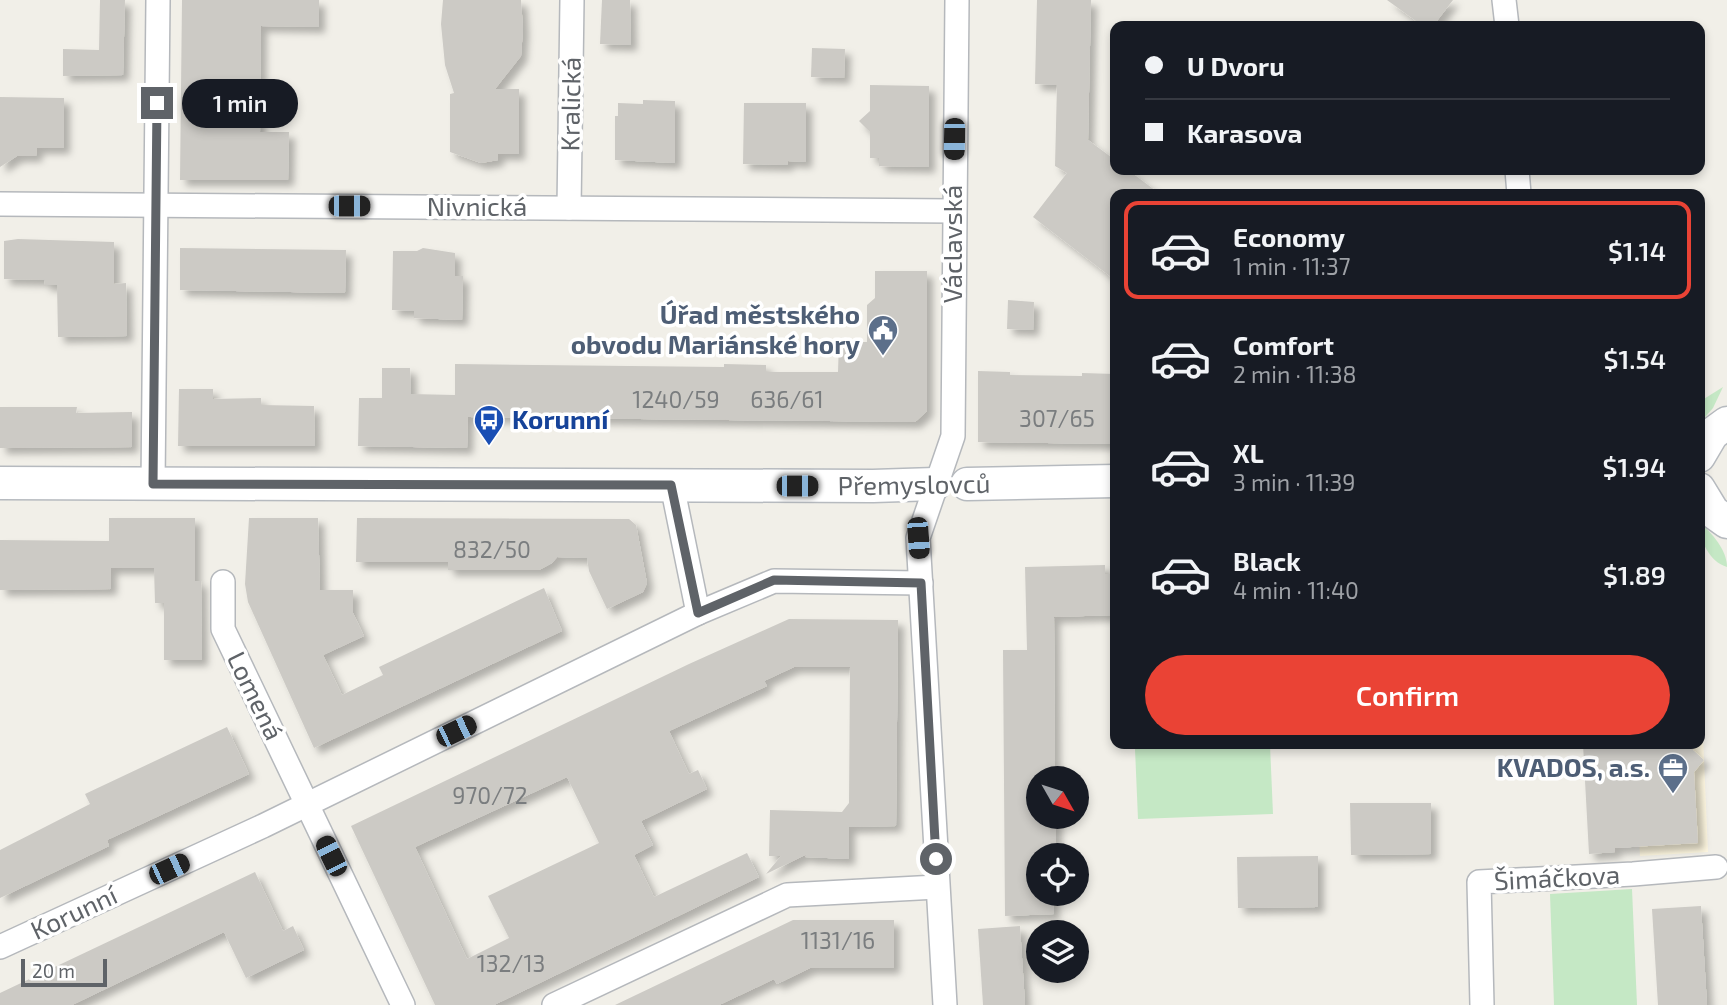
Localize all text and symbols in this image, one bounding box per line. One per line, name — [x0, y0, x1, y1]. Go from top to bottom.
text: U Dvoru — [1187, 50, 1285, 81]
street label: Kralická — [553, 56, 586, 151]
callout: 1 min — [182, 78, 297, 128]
route end — [141, 87, 173, 119]
text: 1 min — [213, 89, 267, 117]
text: Karasova — [1187, 117, 1302, 148]
car — [944, 118, 965, 160]
street label: Václavská — [936, 185, 967, 303]
street label: Nivnická — [427, 190, 527, 221]
car — [329, 196, 371, 217]
icon: car — [1149, 219, 1212, 282]
text: Economy — [1233, 221, 1345, 252]
text: $1.14 — [1608, 235, 1666, 266]
text: 1 min · 11:37 — [1233, 252, 1350, 280]
place label: Úřad městského obvodu Mariánské hory — [571, 298, 860, 360]
public building icon: Úřad městského obvodu Mariánské hory — [866, 313, 900, 357]
icon: car — [1149, 327, 1212, 390]
text: Comfort — [1233, 329, 1334, 360]
text: $1.54 — [1604, 343, 1666, 374]
text: 2 min · 11:38 — [1233, 360, 1356, 388]
house number: 1240/59 — [632, 385, 720, 413]
house number: 636/61 — [750, 385, 824, 413]
bus stop icon: Korunní — [472, 403, 506, 447]
place label: Korunní — [512, 403, 610, 434]
house number: 307/65 — [1019, 404, 1095, 432]
icon: car — [1149, 435, 1212, 498]
text: XL — [1233, 437, 1264, 468]
text: $1.94 — [1603, 451, 1666, 482]
street label: Přemyslovců — [837, 467, 991, 500]
text: 3 min · 11:39 — [1233, 468, 1356, 496]
car — [777, 476, 819, 497]
car — [907, 516, 930, 560]
house number: 832/50 — [453, 535, 531, 563]
icon: car — [1149, 543, 1212, 606]
text: Black — [1233, 545, 1301, 576]
text: $1.89 — [1603, 559, 1666, 590]
text: 4 min · 11:40 — [1233, 576, 1359, 604]
street label: Lomená — [222, 646, 291, 744]
button: Confirm — [1145, 655, 1670, 735]
car — [433, 712, 480, 750]
place label: KVADOS, a.s. — [1497, 751, 1650, 782]
office icon: KVADOS, a.s. — [1656, 751, 1690, 795]
north arrow — [1026, 766, 1088, 830]
map controls — [1026, 766, 1089, 983]
house number: 970/72 — [452, 781, 528, 809]
car — [313, 833, 350, 879]
route start — [920, 843, 952, 875]
button: locate — [1026, 843, 1089, 906]
car — [146, 851, 193, 887]
street label: Šimáčkova — [1493, 858, 1621, 895]
street label: Korunní — [25, 878, 123, 945]
button: layers — [1026, 920, 1089, 983]
house number: 1131/16 — [801, 926, 875, 954]
house number: 132/13 — [477, 949, 545, 977]
scale bar — [21, 956, 107, 988]
text: 20 m — [32, 959, 75, 982]

